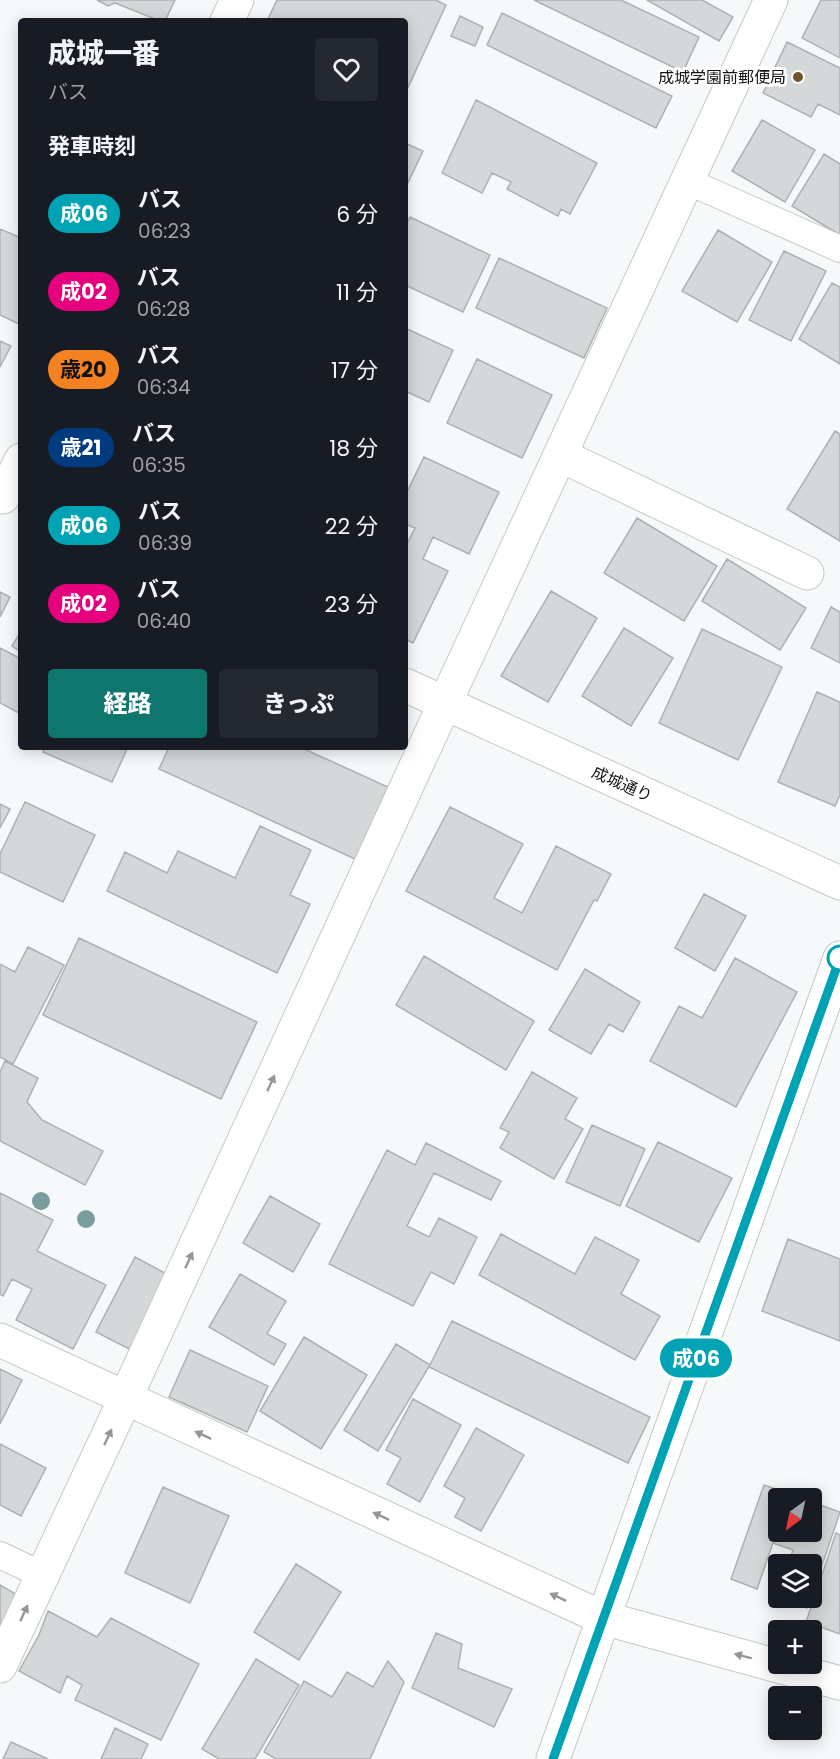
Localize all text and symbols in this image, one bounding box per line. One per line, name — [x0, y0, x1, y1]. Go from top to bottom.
text: 成城一番 — [48, 34, 160, 73]
button: heart — [315, 38, 378, 101]
place label: 成城学園前郵便局 — [658, 66, 786, 89]
marker: 成城学園前郵便局 — [791, 70, 805, 84]
text: バス — [48, 78, 88, 106]
text: 発車時刻 — [48, 131, 136, 162]
text: バス — [138, 184, 182, 215]
text: 成06 — [60, 199, 108, 228]
text: 6 分 — [336, 199, 378, 230]
text: 06:23 — [138, 217, 191, 245]
text: バス — [137, 262, 181, 293]
text: 成02 — [60, 277, 107, 306]
text: 11 分 — [336, 277, 378, 308]
text: 06:28 — [137, 295, 190, 323]
text: バス — [137, 340, 181, 371]
text: 歳20 — [60, 355, 107, 384]
text: 17 分 — [331, 355, 378, 386]
text: 06:34 — [137, 373, 191, 401]
text: バス — [132, 418, 176, 449]
text: 歳21 — [61, 433, 101, 462]
text: 18 分 — [329, 433, 378, 464]
text: 06:35 — [132, 451, 186, 479]
text: バス — [138, 496, 182, 527]
text: 成06 — [60, 511, 108, 540]
text: 22 分 — [325, 511, 378, 542]
text: 06:39 — [138, 529, 192, 557]
text: バス — [137, 574, 181, 605]
text: 成02 — [60, 589, 107, 618]
text: 23 分 — [325, 589, 378, 620]
text: 06:40 — [137, 607, 191, 635]
button: 経路 — [48, 669, 207, 738]
button: きっぷ — [219, 669, 378, 738]
street label: 成城通り — [588, 760, 656, 808]
unlabelled marker — [827, 945, 840, 971]
one-way arrow — [266, 1074, 275, 1091]
one-way arrow — [185, 1251, 194, 1268]
line badge: 成06 — [662, 1338, 730, 1378]
text: 成06 — [672, 1344, 720, 1373]
one-way arrow — [103, 1428, 112, 1445]
one-way arrow — [195, 1430, 212, 1439]
north arrow — [768, 1488, 822, 1542]
map controls — [768, 1488, 822, 1740]
one-way arrow — [371, 1511, 389, 1521]
button: layers — [768, 1554, 822, 1608]
one-way arrow — [549, 1593, 566, 1602]
one-way arrow — [20, 1605, 29, 1622]
button: + — [768, 1620, 822, 1674]
one-way arrow — [734, 1651, 752, 1661]
button: − — [768, 1686, 822, 1740]

